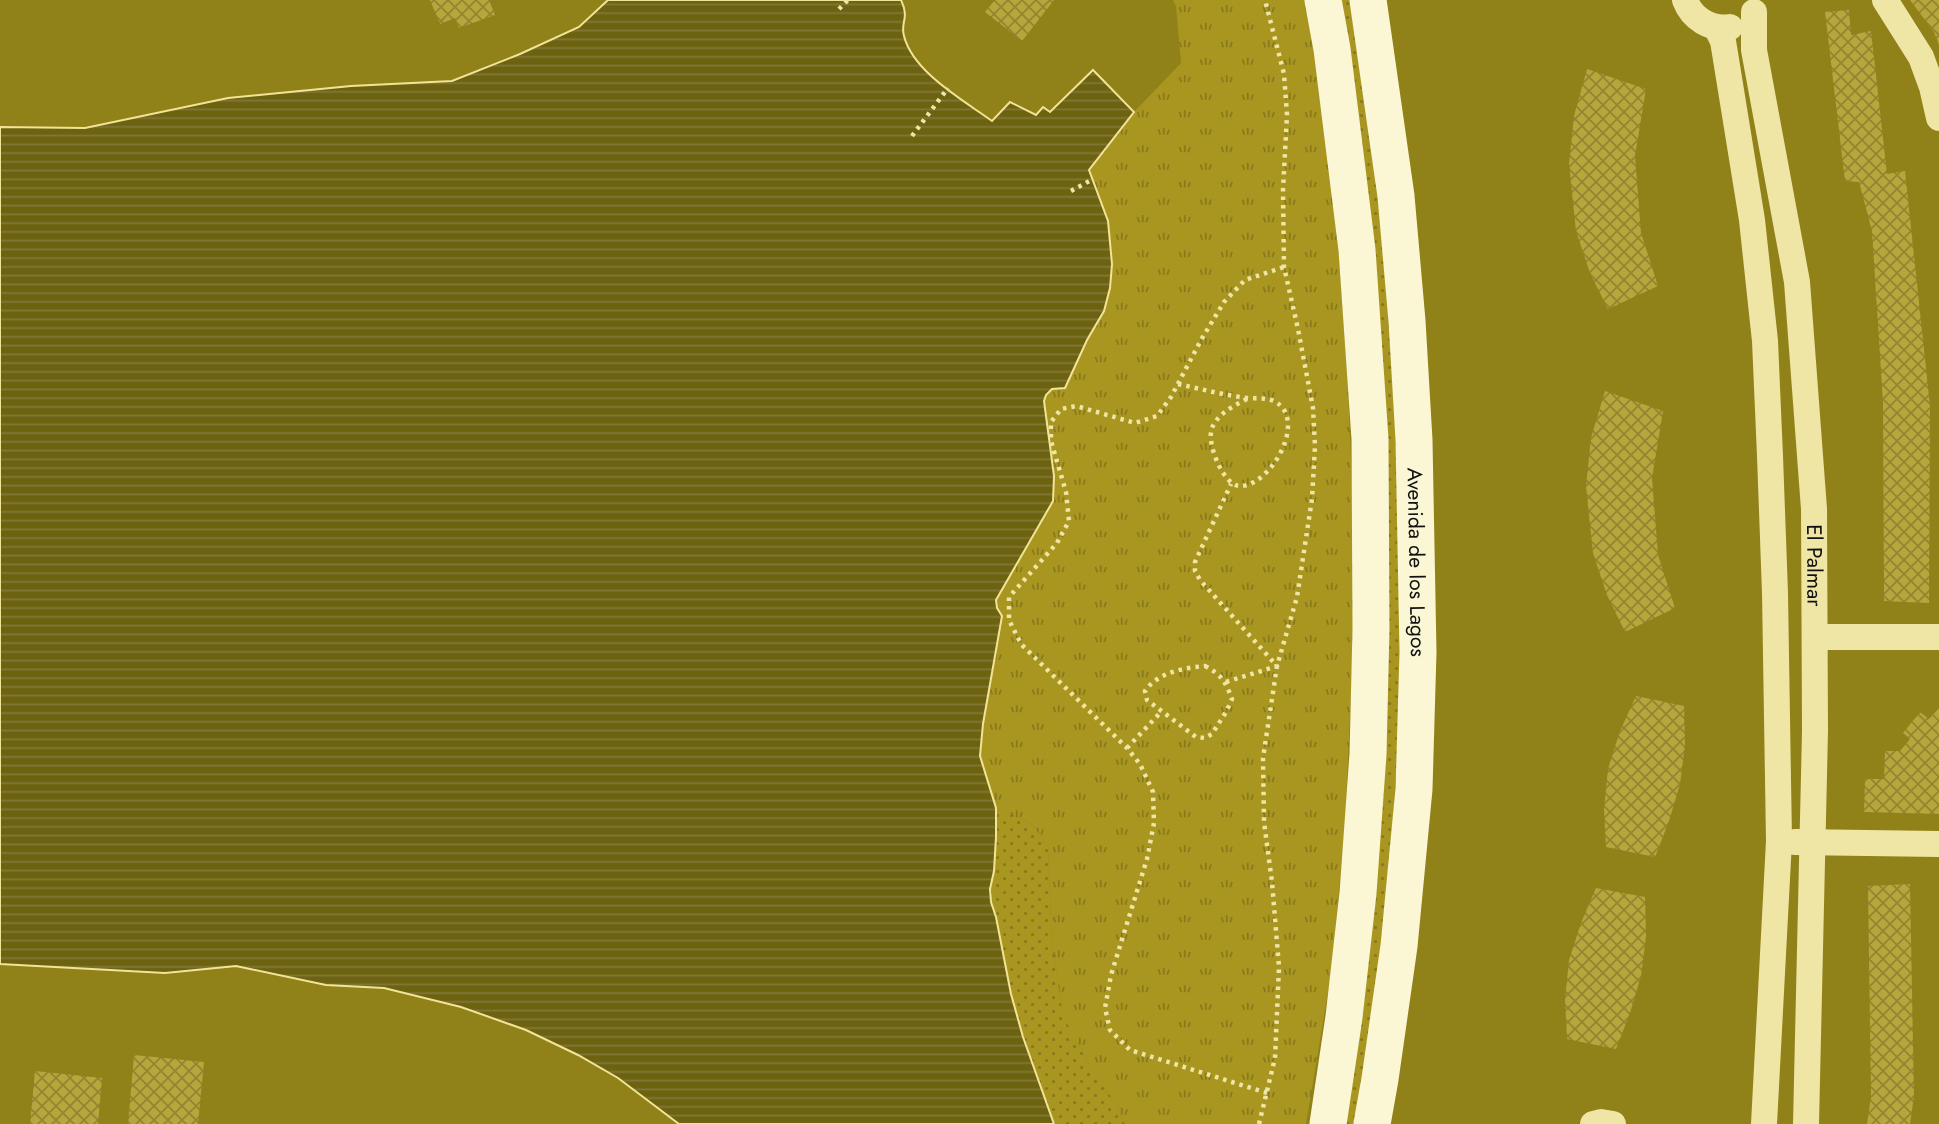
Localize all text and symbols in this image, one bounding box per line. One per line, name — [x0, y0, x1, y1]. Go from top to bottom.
street label: Avenida de los Lagos — [1400, 467, 1433, 657]
street label: El Palmar — [1799, 524, 1829, 607]

